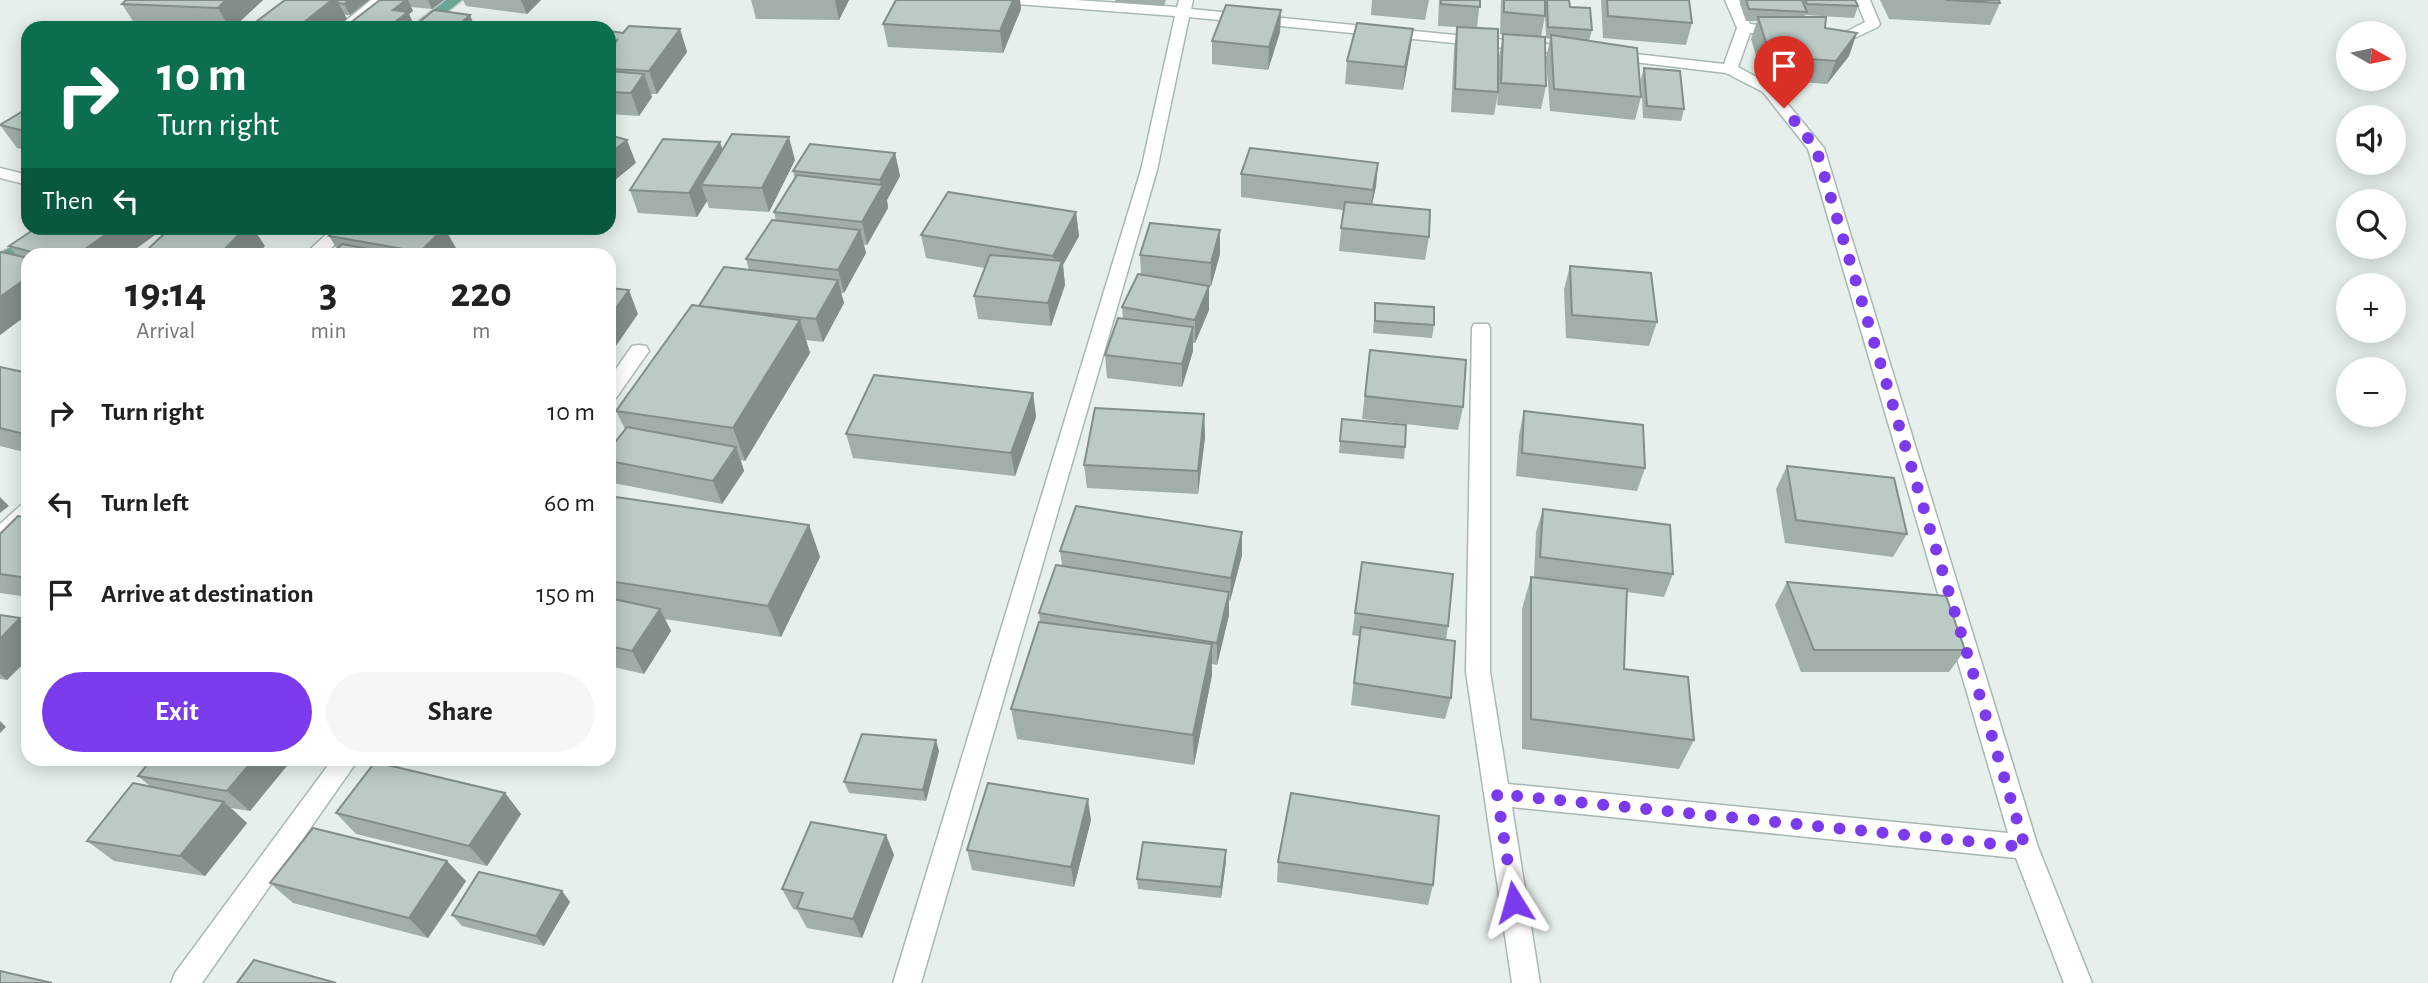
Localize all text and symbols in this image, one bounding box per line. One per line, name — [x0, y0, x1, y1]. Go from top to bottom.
north arrow — [2336, 21, 2406, 91]
map controls — [2336, 21, 2406, 427]
pin — [1754, 36, 1814, 108]
icon: arrive — [1765, 47, 1803, 85]
icon: right — [42, 49, 133, 140]
text: 10 m — [157, 51, 247, 100]
button: sound — [2336, 105, 2406, 175]
text: Turn right — [157, 109, 279, 141]
icon: left — [107, 182, 145, 220]
text: Then — [42, 188, 93, 214]
button: search — [2336, 189, 2406, 259]
text: 19:14 — [125, 272, 206, 314]
text: 3 — [319, 272, 337, 314]
text: 220 — [450, 272, 512, 314]
button: + — [2336, 273, 2406, 343]
text: Arrival — [136, 320, 195, 343]
text: min — [310, 320, 346, 343]
text: m — [472, 320, 490, 343]
button: − — [2336, 357, 2406, 427]
icon: right — [42, 394, 80, 432]
text: Turn right — [101, 399, 204, 425]
text: 10 m — [547, 399, 595, 425]
icon: left — [42, 485, 80, 523]
text: Turn left — [101, 490, 189, 516]
text: 60 m — [544, 490, 595, 516]
icon: arrive — [42, 576, 80, 614]
text: Arrive at destination — [101, 581, 314, 607]
text: 150 m — [536, 581, 595, 607]
button: Exit — [42, 672, 312, 752]
button: Share — [326, 672, 595, 752]
position arrow — [1477, 865, 1551, 939]

